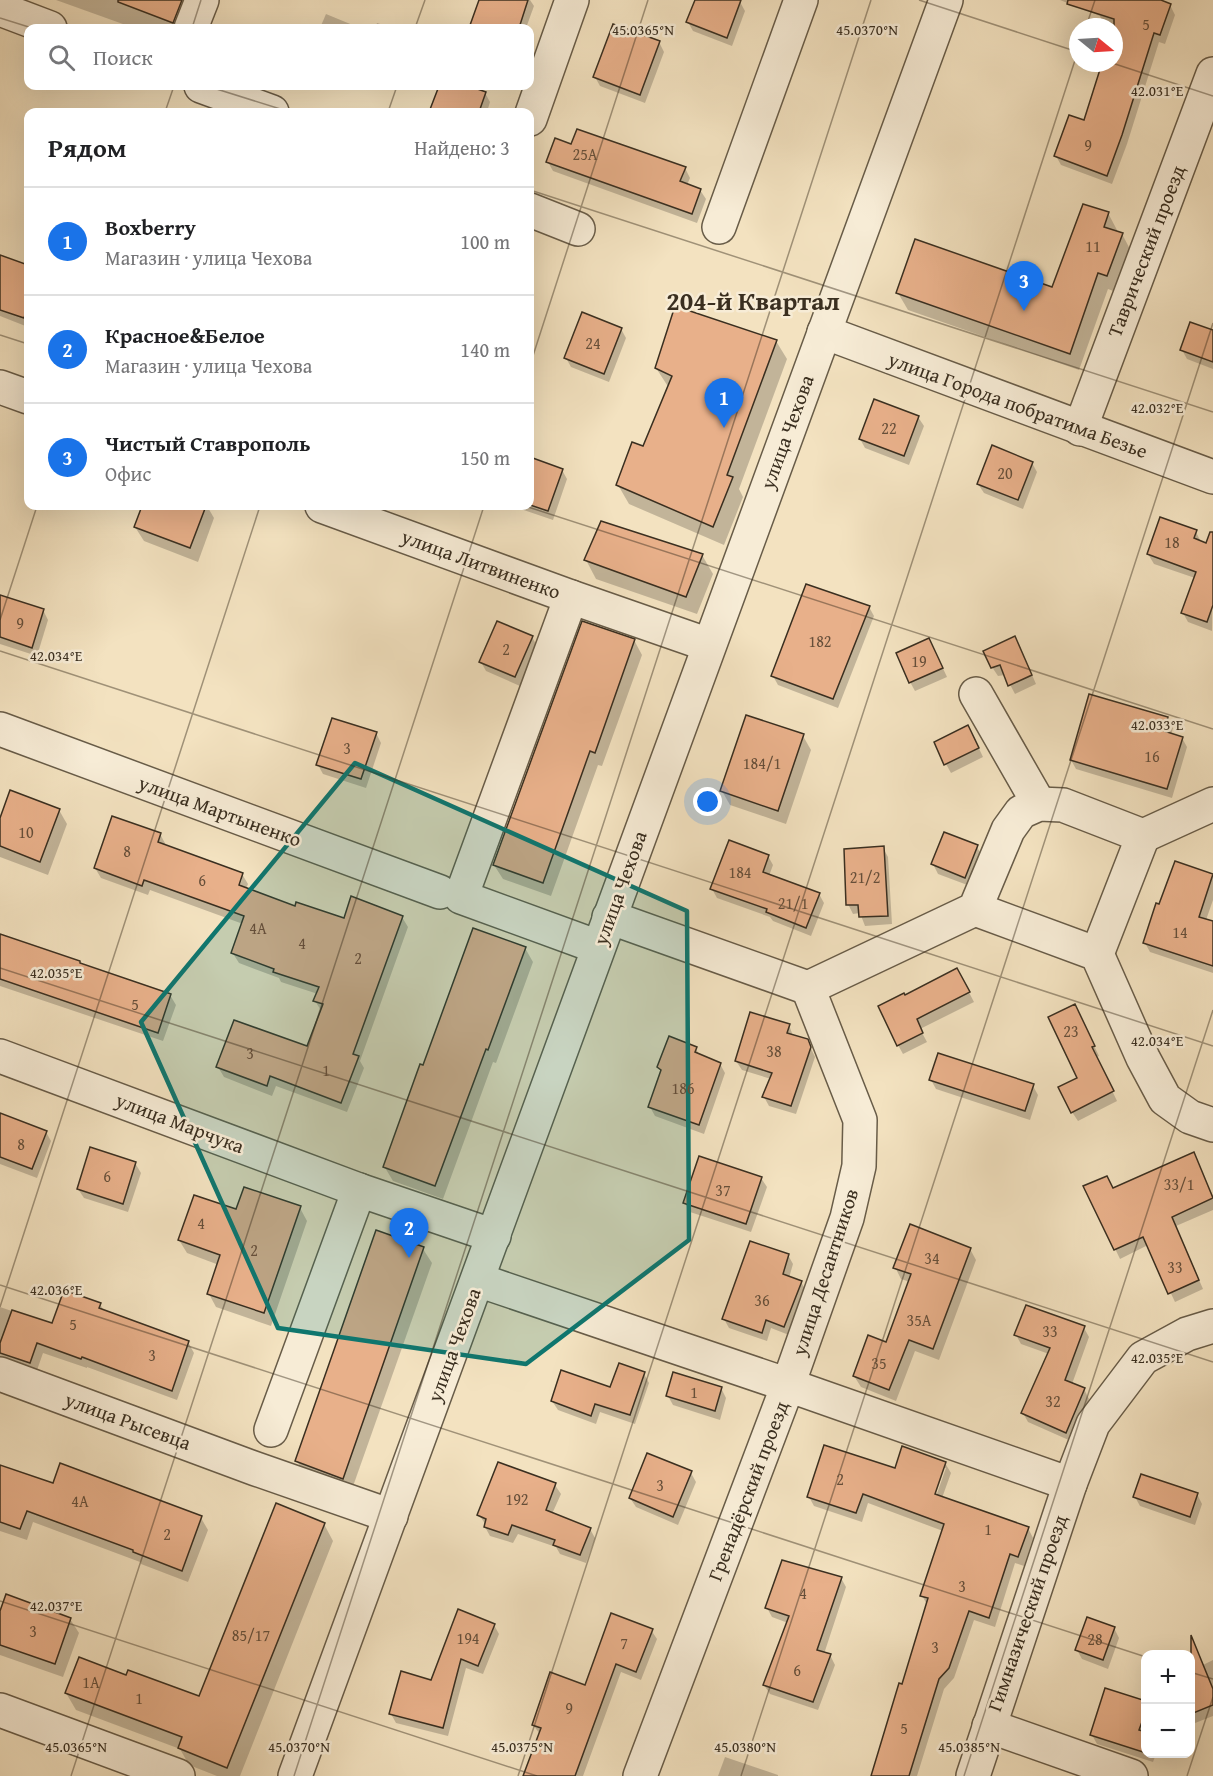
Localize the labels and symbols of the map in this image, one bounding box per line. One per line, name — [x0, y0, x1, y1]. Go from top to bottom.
house number: 5 — [1142, 12, 1150, 36]
north arrow — [1069, 18, 1123, 72]
text: 45.0365°N — [612, 19, 674, 40]
text: 45.0370°N — [836, 19, 898, 40]
text: 42.031°E — [1131, 80, 1184, 101]
house number: 9 — [1084, 133, 1092, 157]
house number: 25А — [572, 142, 598, 166]
street label: Таврический проезд — [1099, 161, 1192, 341]
house number: 11 — [1085, 234, 1101, 258]
pin: 3 — [1004, 262, 1044, 311]
district label: 204-й Квартал — [666, 281, 840, 320]
house number: 24 — [585, 331, 601, 355]
street label: улица Города побратима Безье — [883, 344, 1152, 465]
street label: улица Чехова — [752, 370, 821, 494]
pin: 1 — [704, 378, 744, 428]
text: 42.032°E — [1131, 397, 1184, 418]
house number: 22 — [881, 416, 897, 440]
house number: 20 — [997, 461, 1013, 485]
street label: улица Литвиненко — [397, 521, 565, 606]
house number: 18 — [1164, 530, 1180, 554]
house number: 9 — [16, 611, 24, 635]
house number: 182 — [808, 629, 832, 653]
house number: 2 — [502, 637, 510, 661]
text: 42.034°E — [30, 645, 83, 666]
house number: 19 — [911, 649, 927, 673]
text: 42.033°E — [1131, 714, 1184, 735]
house number: 3 — [343, 736, 351, 760]
house number: 16 — [1144, 744, 1160, 768]
house number: 184/1 — [743, 751, 781, 775]
street label: улица Мартыненко — [134, 767, 306, 853]
your location — [693, 787, 722, 816]
house number: 10 — [18, 820, 34, 844]
street label: улица Чехова — [585, 826, 654, 950]
house number: 8 — [123, 839, 131, 863]
house number: 184 — [728, 860, 752, 884]
house number: 21/2 — [850, 865, 880, 889]
house number: 6 — [198, 868, 206, 892]
house number: 21/1 — [778, 891, 808, 915]
house number: 4А — [249, 916, 267, 940]
house number: 14 — [1172, 920, 1188, 944]
house number: 4 — [298, 931, 306, 955]
house number: 2 — [354, 946, 362, 970]
text: 42.035°E — [30, 962, 83, 983]
house number: 5 — [131, 992, 139, 1016]
house number: 23 — [1063, 1019, 1079, 1043]
text: 42.034°E — [1131, 1030, 1184, 1051]
house number: 38 — [766, 1039, 782, 1063]
house number: 3 — [246, 1041, 254, 1065]
house number: 1 — [322, 1058, 330, 1082]
house number: 186 — [671, 1076, 695, 1100]
street label: улица Марчука — [111, 1084, 249, 1160]
house number: 8 — [17, 1132, 25, 1156]
house number: 6 — [103, 1164, 111, 1188]
house number: 33/1 — [1164, 1172, 1194, 1196]
house number: 37 — [715, 1178, 731, 1202]
street label: улица Десантников — [784, 1185, 865, 1360]
pin: 2 — [390, 1208, 428, 1258]
house number: 4 — [197, 1211, 205, 1235]
house number: 2 — [250, 1238, 258, 1262]
house number: 34 — [924, 1246, 940, 1270]
house number: 33 — [1167, 1255, 1183, 1279]
text: 42.036°E — [30, 1279, 83, 1300]
street label: улица Чехова — [419, 1283, 488, 1407]
house number: 36 — [754, 1288, 770, 1312]
house number: 35А — [906, 1308, 932, 1332]
house number: 5 — [69, 1312, 77, 1336]
house number: 33 — [1042, 1319, 1058, 1343]
house number: 3 — [148, 1343, 156, 1367]
text: 42.035°E — [1131, 1347, 1184, 1368]
house number: 35 — [871, 1351, 887, 1375]
house number: 1 — [690, 1380, 698, 1404]
street label: улица Рысевца — [60, 1384, 196, 1457]
house number: 32 — [1045, 1389, 1061, 1413]
street label: Гренадёрский проезд — [700, 1396, 795, 1585]
house number: 2 — [836, 1467, 844, 1491]
house number: 3 — [656, 1473, 664, 1497]
house number: 192 — [505, 1487, 529, 1511]
house number: 4А — [71, 1489, 89, 1513]
street label: Гимназический проезд — [979, 1510, 1074, 1715]
house number: 1 — [984, 1517, 992, 1541]
house number: 2 — [163, 1522, 171, 1546]
house number: 3 — [958, 1574, 966, 1598]
house number: 4 — [799, 1581, 807, 1605]
text: 42.037°E — [30, 1595, 83, 1616]
house number: 3 — [29, 1619, 37, 1643]
house number: 85/17 — [232, 1623, 270, 1647]
house number: 194 — [456, 1626, 480, 1650]
house number: 28 — [1087, 1627, 1103, 1651]
house number: 7 — [620, 1631, 628, 1655]
house number: 3 — [931, 1635, 939, 1659]
house number: 6 — [793, 1658, 801, 1682]
house number: 1А — [82, 1670, 100, 1694]
house number: 1 — [135, 1686, 143, 1710]
house number: 9 — [565, 1696, 573, 1720]
house number: 5 — [900, 1716, 908, 1740]
text: 45.0365°N — [45, 1736, 107, 1757]
text: 45.0370°N — [268, 1736, 330, 1757]
text: 45.0375°N — [491, 1736, 553, 1757]
text: 45.0380°N — [714, 1736, 776, 1757]
text: 45.0385°N — [938, 1736, 1000, 1757]

